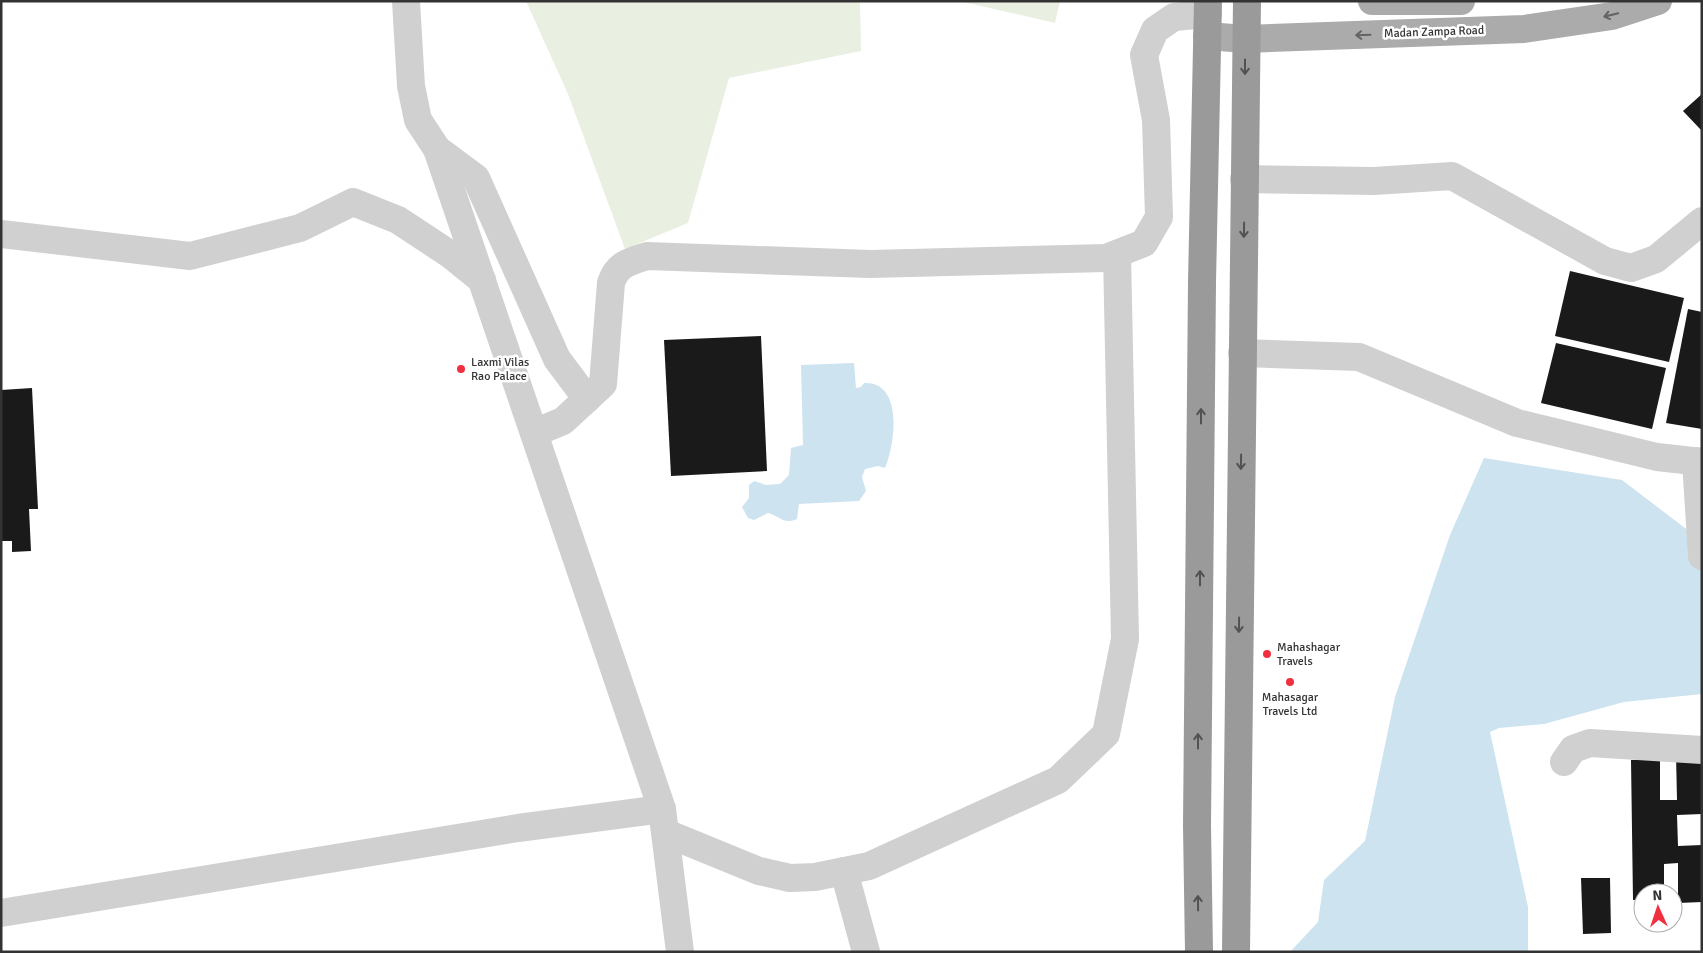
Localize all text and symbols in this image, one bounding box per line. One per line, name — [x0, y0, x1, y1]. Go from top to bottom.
one-way arrow — [1604, 11, 1620, 20]
street label: Madan Zampa Road — [1384, 23, 1484, 41]
one-way arrow — [1355, 30, 1371, 39]
one-way arrow — [1240, 59, 1250, 75]
one-way arrow — [1239, 222, 1249, 238]
place label: Laxmi Vilas Rao Palace — [471, 355, 529, 384]
marker: Laxmi Vilas Rao Palace — [455, 363, 467, 375]
one-way arrow — [1196, 408, 1206, 424]
one-way arrow — [1236, 454, 1246, 470]
one-way arrow — [1195, 570, 1204, 586]
one-way arrow — [1234, 616, 1244, 633]
place label: Mahashagar Travels — [1277, 640, 1341, 669]
marker: Mahashagar Travels — [1261, 648, 1273, 660]
marker: Mahasagar Travels Ltd — [1284, 676, 1296, 688]
place label: Mahasagar Travels Ltd — [1262, 690, 1319, 719]
one-way arrow — [1193, 733, 1203, 749]
north arrow — [1633, 883, 1683, 933]
text: N — [1652, 887, 1663, 904]
one-way arrow — [1194, 895, 1203, 911]

